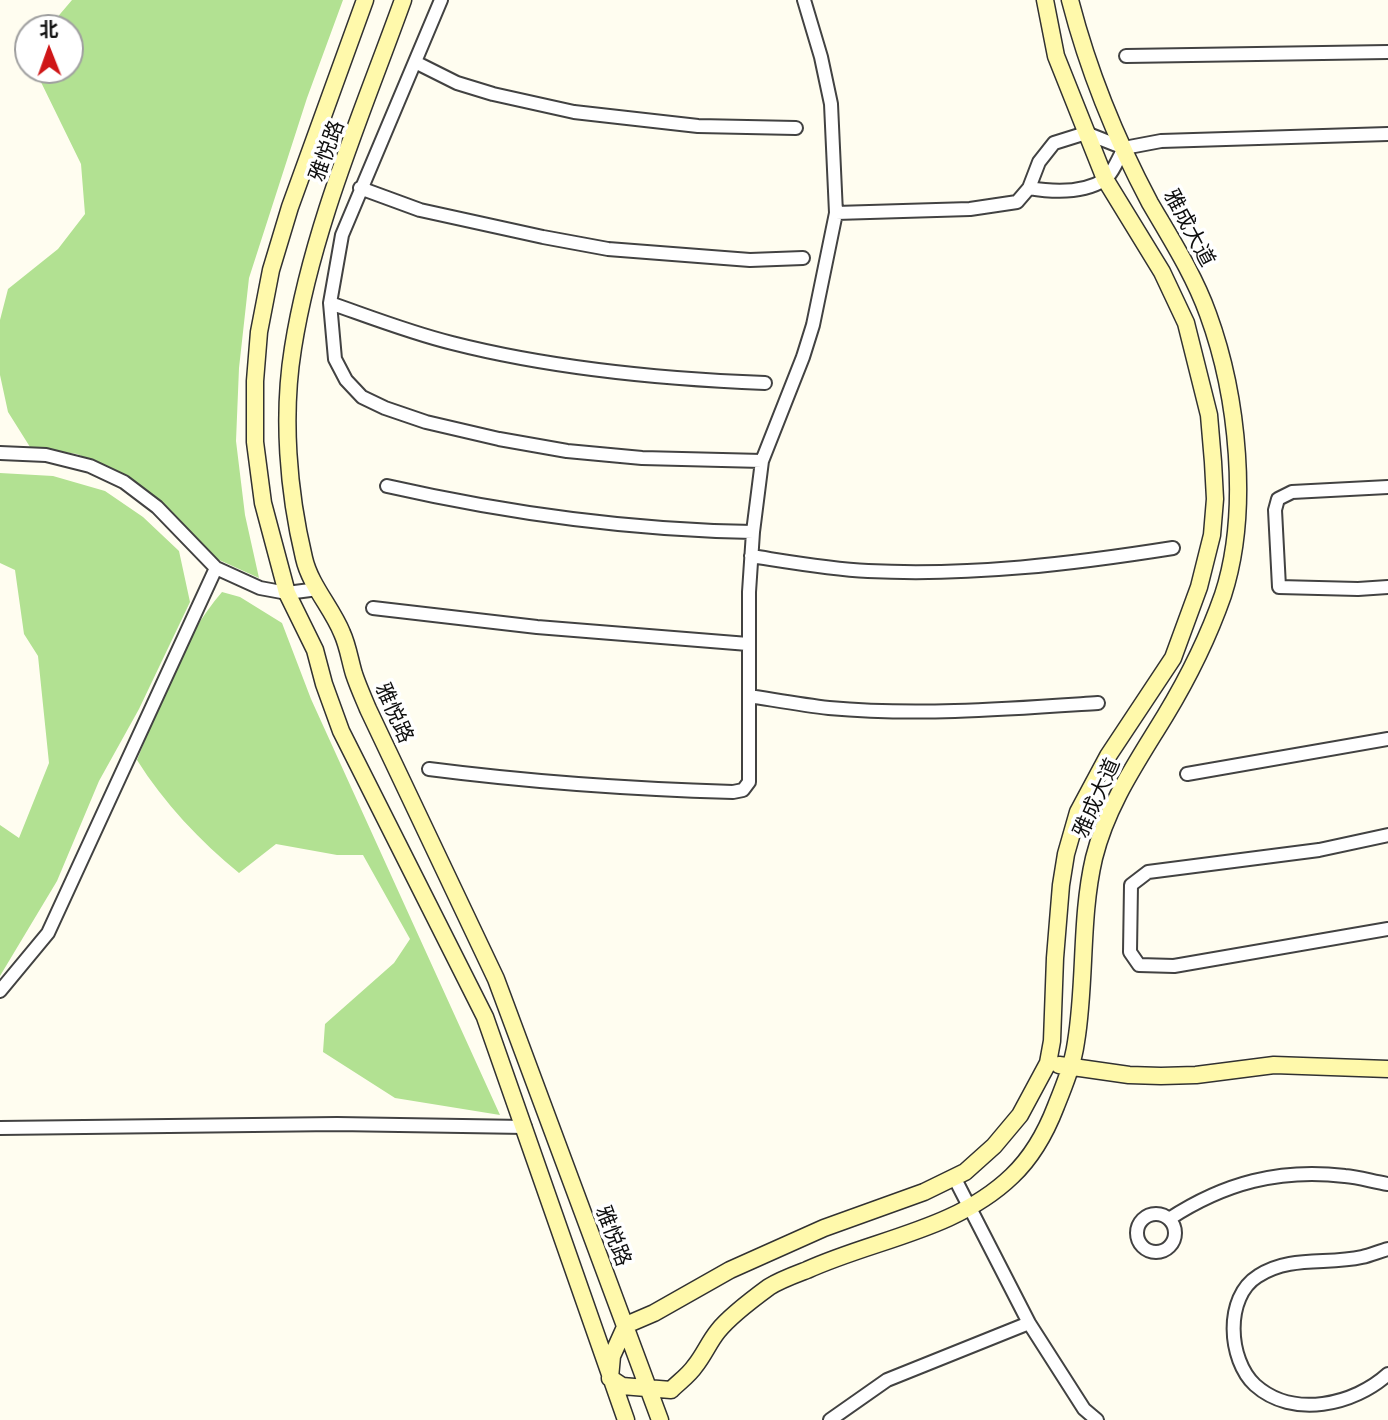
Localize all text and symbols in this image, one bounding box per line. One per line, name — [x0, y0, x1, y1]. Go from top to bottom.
north arrow — [14, 14, 84, 84]
text: 北 — [39, 19, 58, 40]
street label: 雅悦路 — [304, 117, 350, 185]
street label: 雅成大道 — [1158, 185, 1220, 271]
street label: 雅悦路 — [370, 679, 418, 747]
street label: 雅成大道 — [1068, 755, 1126, 841]
street label: 雅悦路 — [590, 1202, 636, 1270]

